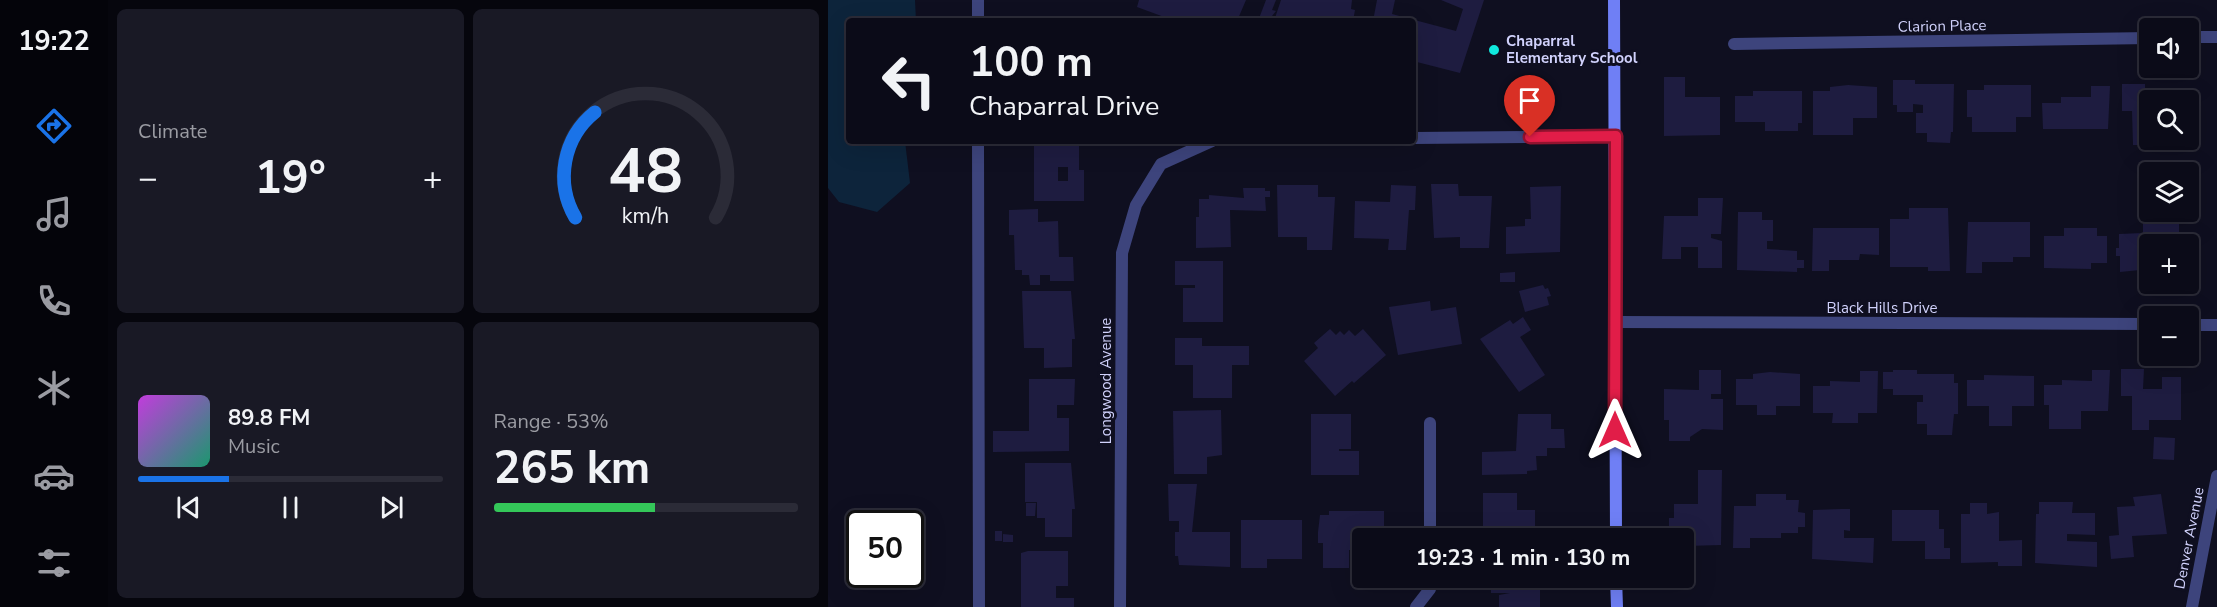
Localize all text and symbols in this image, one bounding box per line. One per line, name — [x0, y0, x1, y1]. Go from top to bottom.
street label: Clarion Place — [1897, 15, 1987, 37]
map controls — [2139, 18, 2199, 366]
button: sound — [2139, 18, 2199, 78]
text: 19:22 — [18, 23, 90, 60]
place label: Chaparral Elementary School — [1506, 31, 1638, 68]
text: 100 m — [969, 34, 1093, 91]
icon: left — [870, 42, 948, 120]
marker: Chaparral Elementary School — [1487, 43, 1501, 57]
pin — [1504, 75, 1555, 137]
icon: arrive — [1513, 84, 1546, 117]
text: Chaparral Drive — [969, 88, 1159, 125]
button: search — [2139, 90, 2199, 150]
icon: directions — [33, 105, 75, 147]
text: Climate — [138, 118, 207, 145]
text: 48 — [608, 129, 683, 214]
text: 19° — [255, 148, 326, 209]
text: − — [138, 156, 158, 201]
text: + — [423, 156, 443, 201]
button: layers — [2139, 162, 2199, 222]
icon: music — [33, 193, 75, 235]
text: km/h — [622, 201, 669, 231]
button: + — [2139, 234, 2199, 294]
icon: phone — [33, 280, 75, 322]
street label: Black Hills Drive — [1826, 298, 1938, 318]
button: − — [2139, 306, 2199, 366]
street label: Longwood Avenue — [1096, 318, 1116, 444]
icon: climate — [33, 367, 75, 409]
position arrow — [1583, 398, 1647, 462]
text: 89.8 FM — [228, 403, 310, 433]
text: Range · 53% — [494, 408, 609, 435]
text: Music — [228, 433, 280, 460]
text: 265 km — [494, 438, 650, 499]
icon: car — [33, 455, 75, 497]
street label: Denver Avenue — [2169, 485, 2209, 591]
icon: previous — [172, 491, 205, 524]
icon: pause — [274, 491, 307, 524]
icon: next — [375, 491, 408, 524]
speed limit sign: 50 — [846, 510, 924, 588]
icon: filters — [33, 542, 75, 584]
text: 19:23 · 1 min · 130 m — [1416, 543, 1630, 573]

